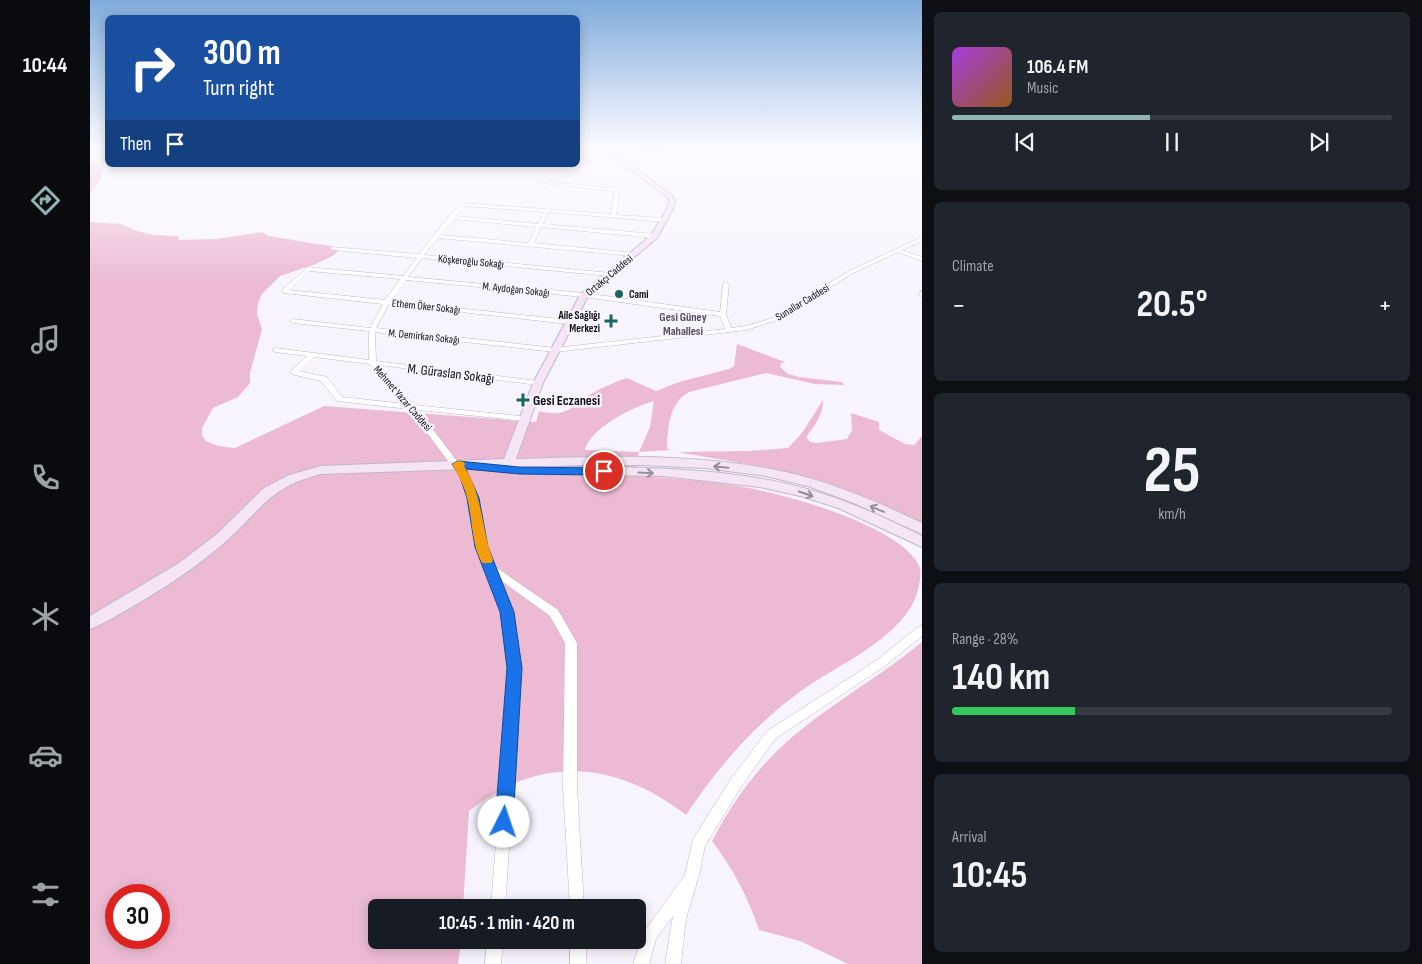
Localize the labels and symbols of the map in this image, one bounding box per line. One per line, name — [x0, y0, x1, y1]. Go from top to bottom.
street label: Köşkeroğlu Sokağı — [437, 252, 504, 271]
street label: Ortakçı Caddesi — [583, 252, 635, 299]
street label: M. Aydoğan Sokağı — [482, 280, 550, 299]
street label: Sunallar Caddesi — [773, 281, 832, 324]
marker: Cami — [613, 288, 625, 300]
place label: Cami — [629, 288, 649, 301]
street label: Ethem Öker Sokağı — [391, 296, 461, 317]
place label: Aile Sağlığı Merkezi — [557, 309, 600, 335]
district label: Gesi Güney Mahallesi — [659, 310, 707, 339]
marker: Aile Sağlığı Merkezi — [604, 314, 618, 328]
street label: M. Demirkan Sokağı — [388, 326, 460, 347]
street label: M. Güraslan Sokağı — [407, 360, 495, 387]
street label: Mehmet Yazar Caddesi — [371, 363, 435, 434]
place label: Gesi Eczanesi — [533, 392, 600, 409]
marker: Gesi Eczanesi — [517, 394, 529, 406]
pin — [583, 450, 625, 492]
one-way arrow — [714, 462, 730, 472]
one-way arrow — [638, 468, 654, 477]
one-way arrow — [798, 490, 814, 499]
one-way arrow — [870, 504, 885, 513]
position arrow — [477, 795, 529, 847]
speed limit sign: 30 — [105, 884, 170, 949]

